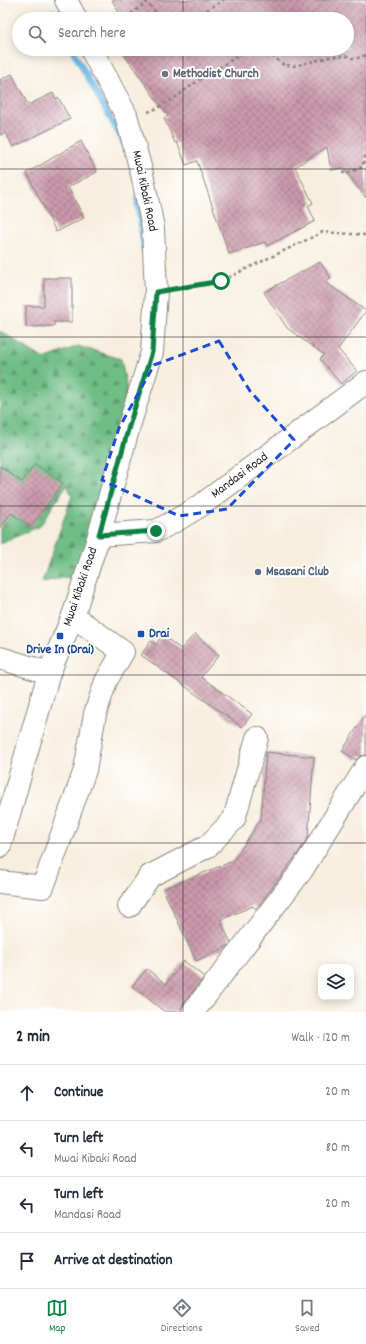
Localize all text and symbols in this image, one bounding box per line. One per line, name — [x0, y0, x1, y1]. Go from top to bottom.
search box — [12, 12, 354, 56]
icon: search — [26, 23, 48, 45]
text: Search here — [58, 23, 126, 45]
place label: Methodist Church — [173, 65, 259, 84]
marker: Methodist Church — [160, 69, 170, 79]
street label: Mwai Kibaki Road — [126, 149, 162, 233]
route start — [212, 272, 230, 290]
street label: Mandasi Road — [208, 448, 272, 504]
route end — [147, 522, 165, 540]
street label: Mwai Kibaki Road — [59, 545, 103, 629]
place label: Msasani Club — [266, 563, 329, 582]
marker: Msasani Club — [253, 567, 263, 577]
place label: Drai — [149, 625, 170, 644]
marker: Drai — [136, 629, 146, 639]
marker: Drive In (Drai) — [55, 631, 65, 641]
place label: Drive In (Drai) — [26, 641, 94, 660]
map controls — [318, 964, 354, 1000]
button: layers — [318, 964, 354, 1000]
text: 2 min — [16, 1026, 50, 1050]
text: Walk · 120 m — [292, 1029, 350, 1048]
icon: ahead — [16, 1082, 38, 1104]
text: Continue — [54, 1082, 103, 1104]
text: 20 m — [325, 1083, 350, 1102]
text: Turn left — [54, 1128, 103, 1150]
icon: left — [16, 1138, 38, 1160]
text: 80 m — [326, 1139, 350, 1158]
text: Mwai Kibaki Road — [54, 1150, 137, 1169]
text: Turn left — [54, 1184, 103, 1206]
icon: left — [16, 1194, 38, 1216]
text: 20 m — [325, 1195, 350, 1214]
text: Mandasi Road — [54, 1206, 121, 1225]
icon: arrive — [16, 1250, 38, 1272]
text: Arrive at destination — [54, 1250, 172, 1272]
tab: Map — [46, 1297, 68, 1337]
tab: Directions — [161, 1297, 203, 1337]
tab: Saved — [295, 1297, 320, 1337]

